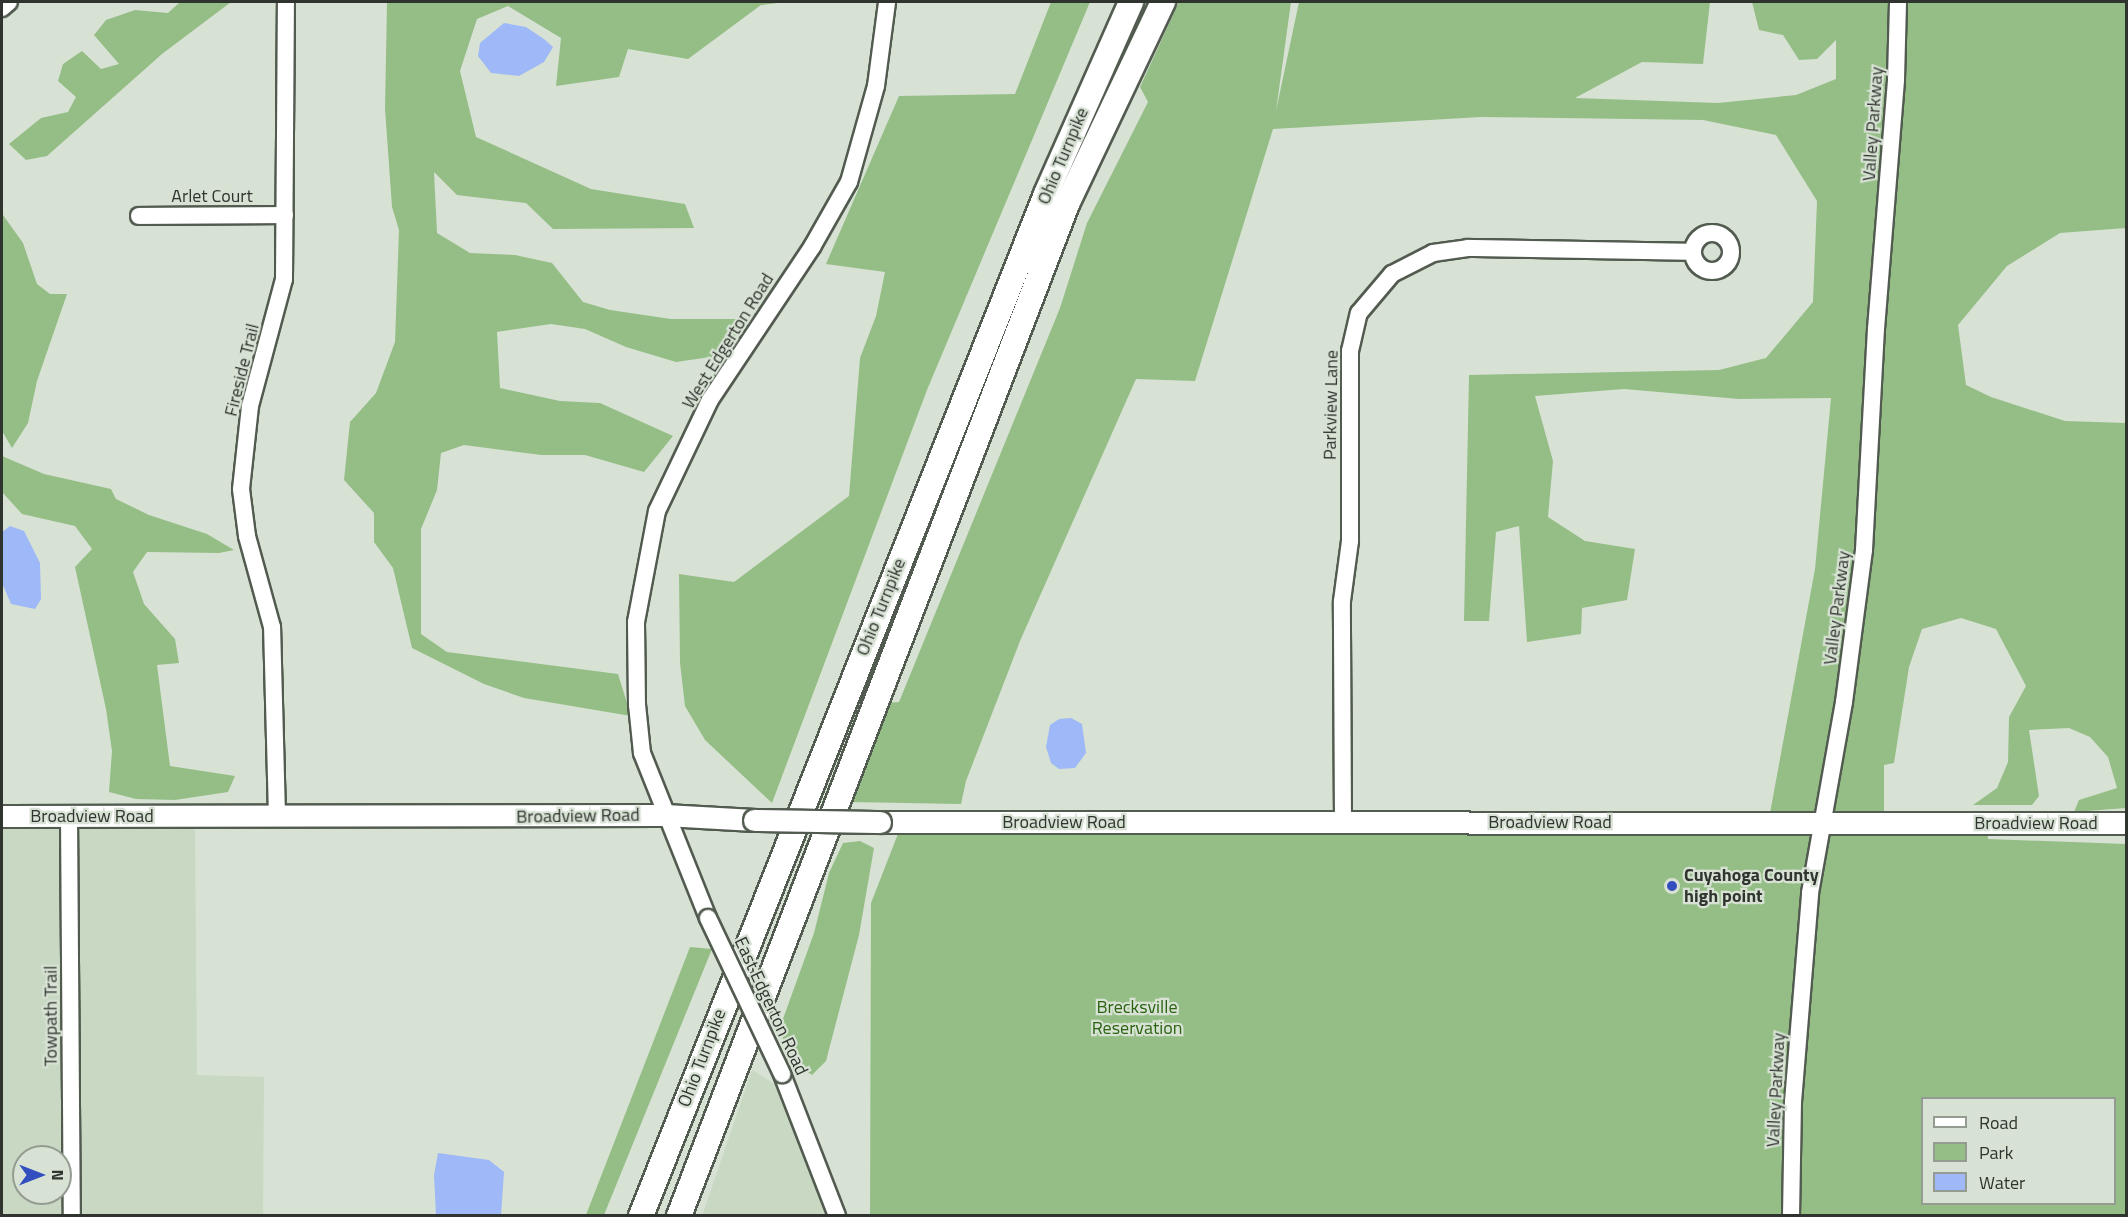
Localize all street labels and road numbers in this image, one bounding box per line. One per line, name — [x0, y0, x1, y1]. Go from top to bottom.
street label: Valley Parkway — [1858, 66, 1888, 182]
street label: Ohio Turnpike — [1033, 104, 1093, 208]
street label: Arlet Court — [171, 185, 253, 207]
street label: West Edgerton Road — [678, 269, 778, 413]
street label: Fireside Trail — [220, 321, 264, 419]
street label: Parkview Lane — [1319, 350, 1343, 460]
street label: Valley Parkway — [1819, 550, 1855, 666]
street label: Ohio Turnpike — [852, 555, 910, 659]
street label: Broadview Road — [516, 804, 640, 828]
street label: Broadview Road — [30, 805, 154, 827]
street label: Broadview Road — [1002, 811, 1126, 833]
street label: Broadview Road — [1488, 811, 1612, 833]
street label: Broadview Road — [1974, 812, 2098, 834]
street label: East Edgerton Road — [730, 933, 812, 1079]
street label: Towpath Trail — [40, 966, 62, 1066]
street label: Ohio Turnpike — [673, 1006, 731, 1110]
street label: Valley Parkway — [1762, 1032, 1790, 1148]

